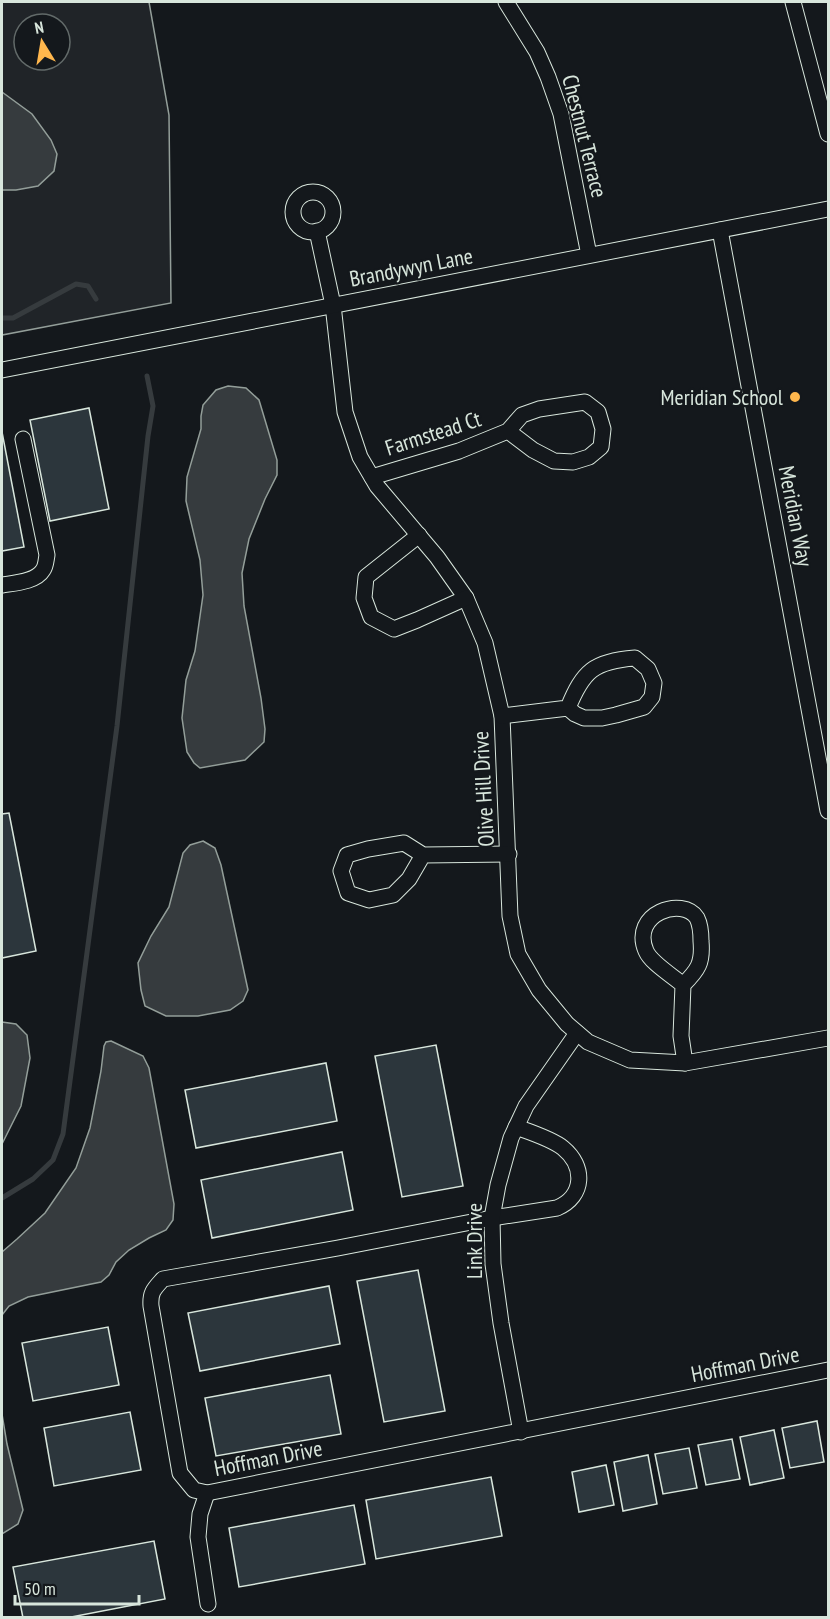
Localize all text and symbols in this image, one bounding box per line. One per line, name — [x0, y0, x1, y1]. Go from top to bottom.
north arrow — [12, 12, 72, 72]
text: N — [33, 17, 45, 38]
street label: Chestnut Terrace — [556, 72, 614, 200]
street label: Brandywyn Lane — [347, 241, 475, 293]
place label: Meridian School — [661, 383, 784, 411]
marker: Meridian School — [788, 390, 802, 404]
street label: Farmstead Ct — [382, 404, 484, 462]
street label: Meridian Way — [773, 463, 820, 569]
street label: Olive Hill Drive — [466, 730, 500, 848]
street label: Link Drive — [460, 1203, 488, 1279]
street label: Hoffman Drive — [688, 1340, 802, 1388]
street label: Hoffman Drive — [211, 1434, 325, 1482]
scale bar — [15, 1568, 140, 1606]
text: 50 m — [24, 1577, 56, 1600]

